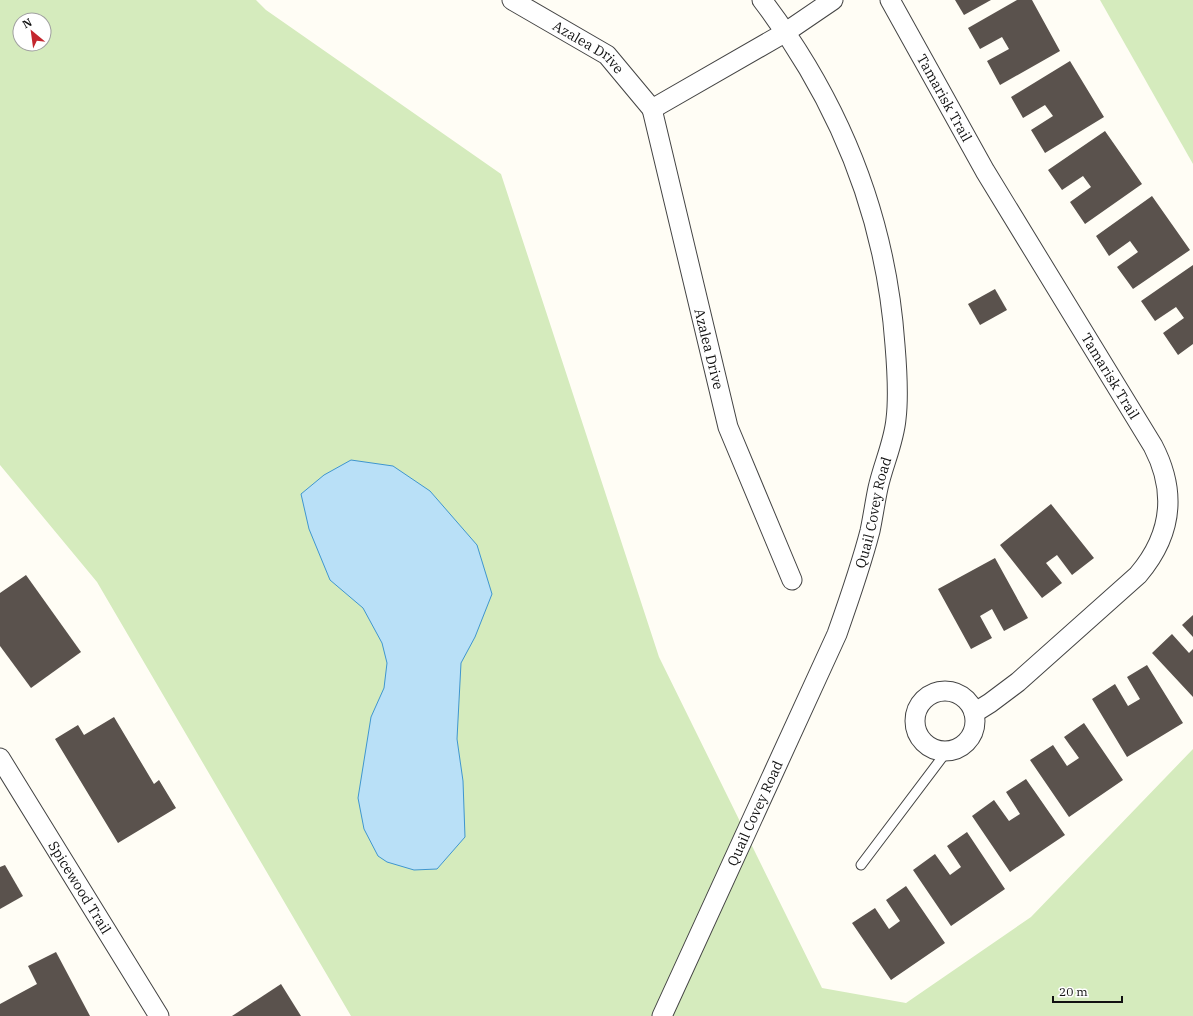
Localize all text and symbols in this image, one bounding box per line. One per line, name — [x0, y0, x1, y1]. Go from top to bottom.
north arrow — [12, 12, 52, 52]
text: N — [20, 15, 35, 31]
street label: Azalea Drive — [550, 17, 628, 77]
street label: Tamarisk Trail — [913, 51, 976, 145]
street label: Azalea Drive — [690, 307, 728, 391]
street label: Tamarisk Trail — [1077, 330, 1143, 422]
street label: Quail Covey Road — [851, 454, 896, 570]
street label: Quail Covey Road — [723, 757, 787, 869]
street label: Spicewood Trail — [44, 838, 115, 937]
scale bar — [1053, 978, 1122, 1004]
text: 20 m — [1059, 984, 1088, 999]

